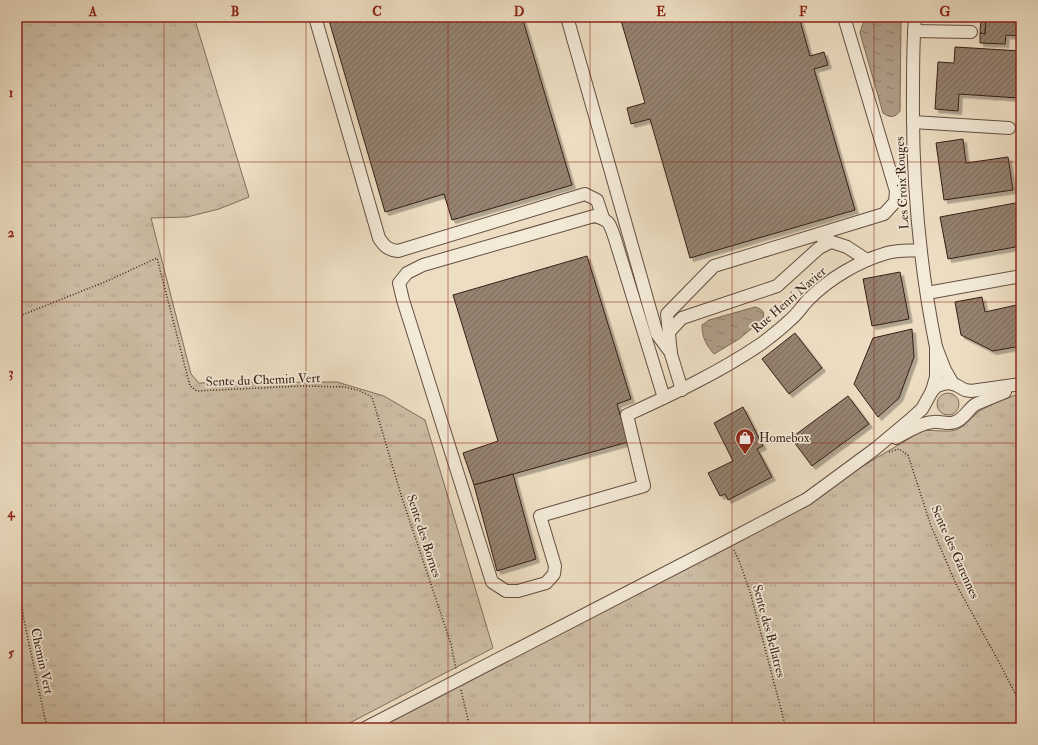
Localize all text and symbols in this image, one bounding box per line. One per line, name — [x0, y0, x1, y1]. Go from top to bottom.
text: A — [88, 4, 98, 20]
text: B — [231, 4, 239, 20]
text: C — [372, 4, 382, 20]
text: D — [514, 4, 525, 20]
text: E — [656, 4, 666, 20]
text: F — [799, 4, 808, 20]
text: G — [940, 4, 951, 20]
text: 1 — [9, 85, 14, 101]
street label: Les Croix Rouges — [892, 136, 912, 230]
text: 2 — [8, 225, 15, 241]
street label: Rue Henri Navier — [748, 263, 830, 337]
text: 3 — [9, 365, 14, 381]
street label: Sente du Chemin Vert — [205, 370, 321, 390]
shop icon: Homebox — [734, 427, 756, 455]
place label: Homebox — [759, 430, 810, 446]
street label: Sente des Bornes — [403, 492, 445, 580]
street label: Sente des Garennes — [927, 503, 983, 602]
text: 4 — [6, 505, 15, 521]
street label: Sente des Bellatres — [749, 583, 789, 680]
street label: Chemin Vert — [27, 626, 57, 696]
text: 5 — [8, 645, 14, 661]

